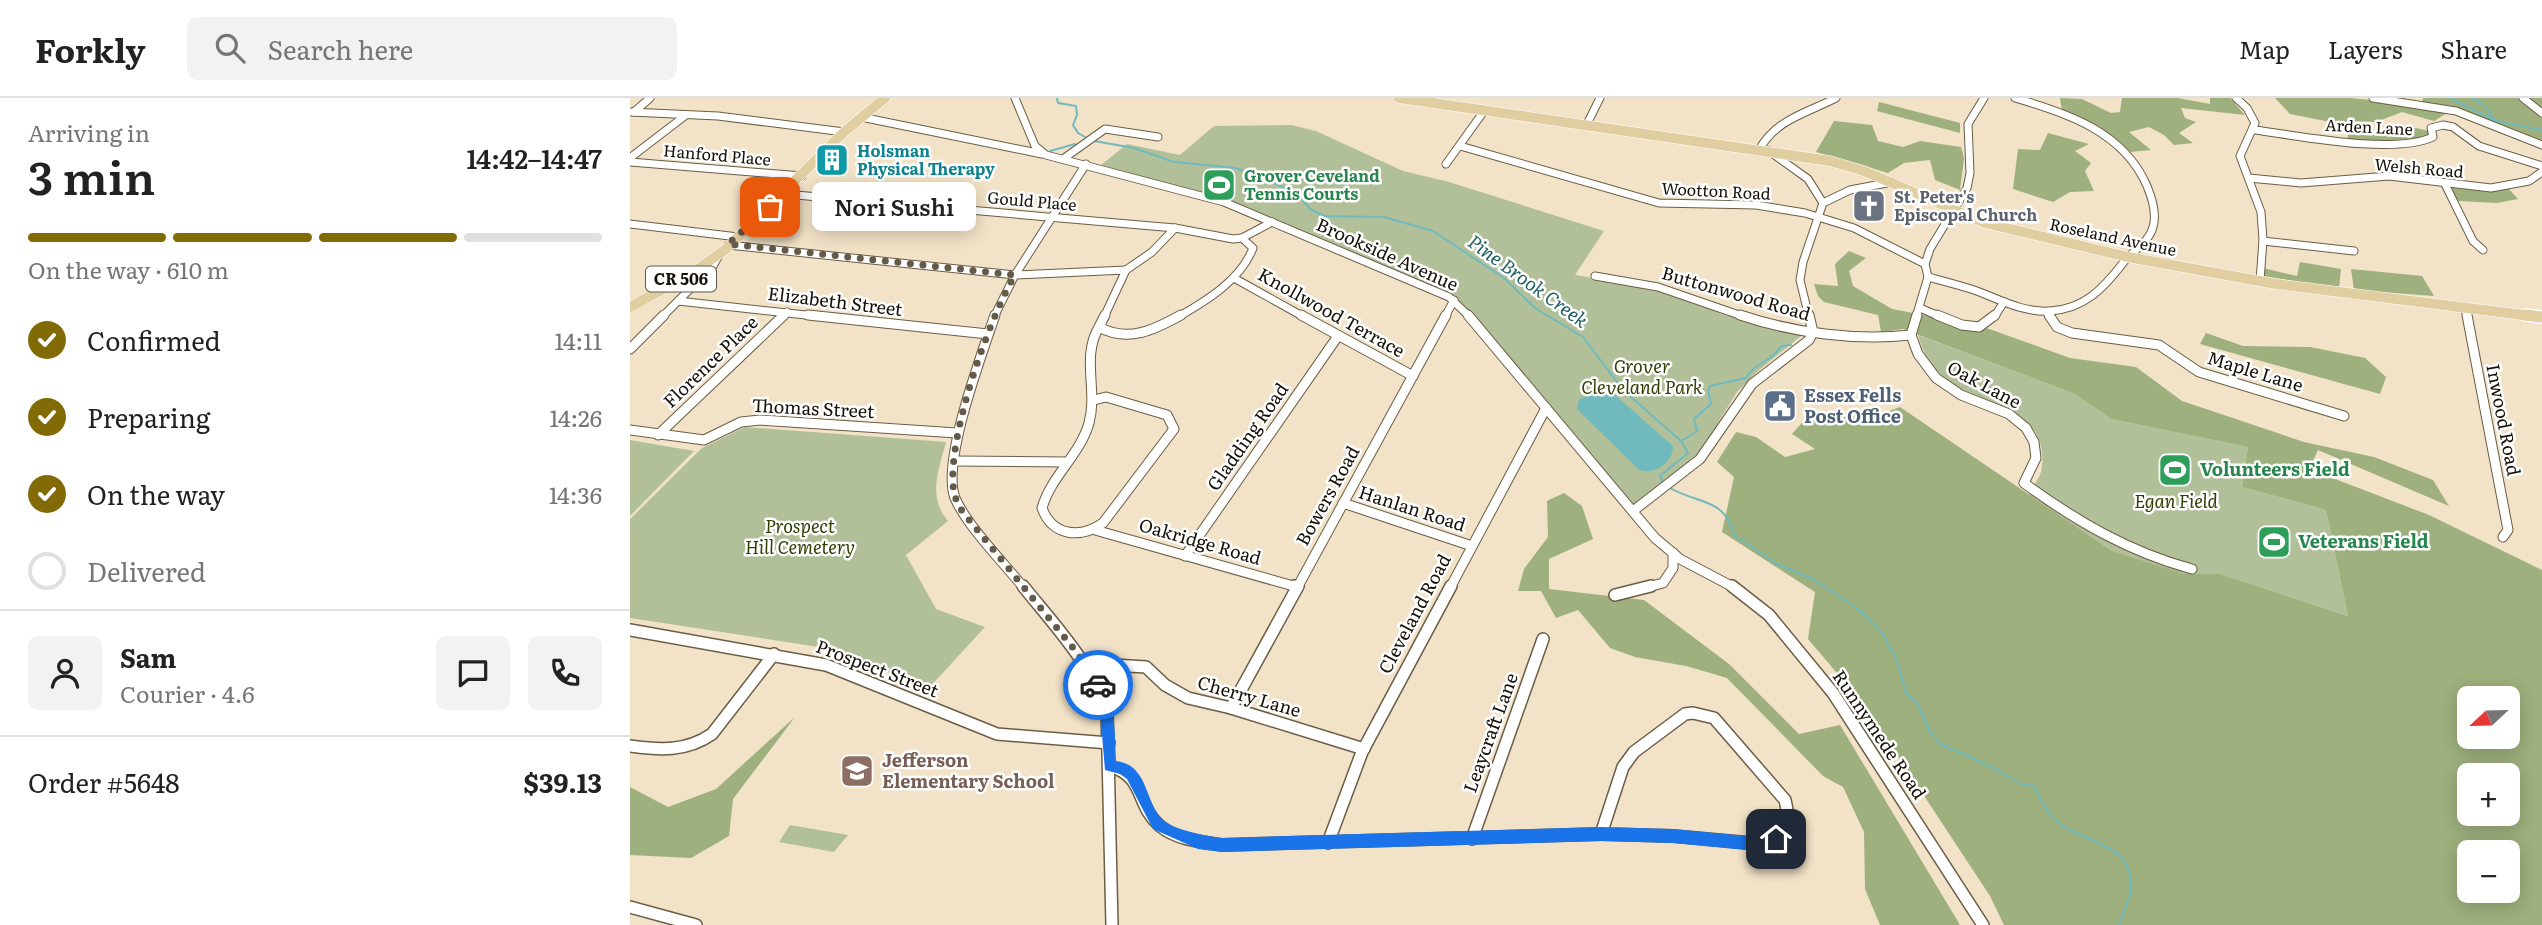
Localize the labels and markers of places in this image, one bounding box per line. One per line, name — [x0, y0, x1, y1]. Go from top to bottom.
place label: Holsman Physical Therapy — [857, 138, 995, 180]
building icon: Holsman Physical Therapy — [813, 141, 851, 179]
place label: Grover Ceveland Tennis Courts — [1244, 163, 1380, 205]
sports icon: Grover Ceveland Tennis Courts — [1200, 166, 1238, 204]
pin — [740, 177, 800, 237]
callout: Nori Sushi — [812, 182, 976, 232]
place label: St. Peter's Episcopal Church — [1894, 184, 2037, 226]
church icon: St. Peter's Episcopal Church — [1850, 187, 1888, 225]
place label: Essex Fells Post Office — [1804, 381, 1901, 429]
public building icon: Essex Fells Post Office — [1761, 387, 1799, 425]
sports icon: Volunteers Field — [2156, 451, 2194, 489]
place label: Volunteers Field — [2200, 455, 2350, 482]
sports icon: Veterans Field — [2255, 523, 2293, 561]
place label: Veterans Field — [2298, 527, 2429, 554]
place label: Jefferson Elementary School — [882, 746, 1055, 794]
school or university icon: Jefferson Elementary School — [838, 752, 876, 790]
pin — [1746, 809, 1806, 869]

